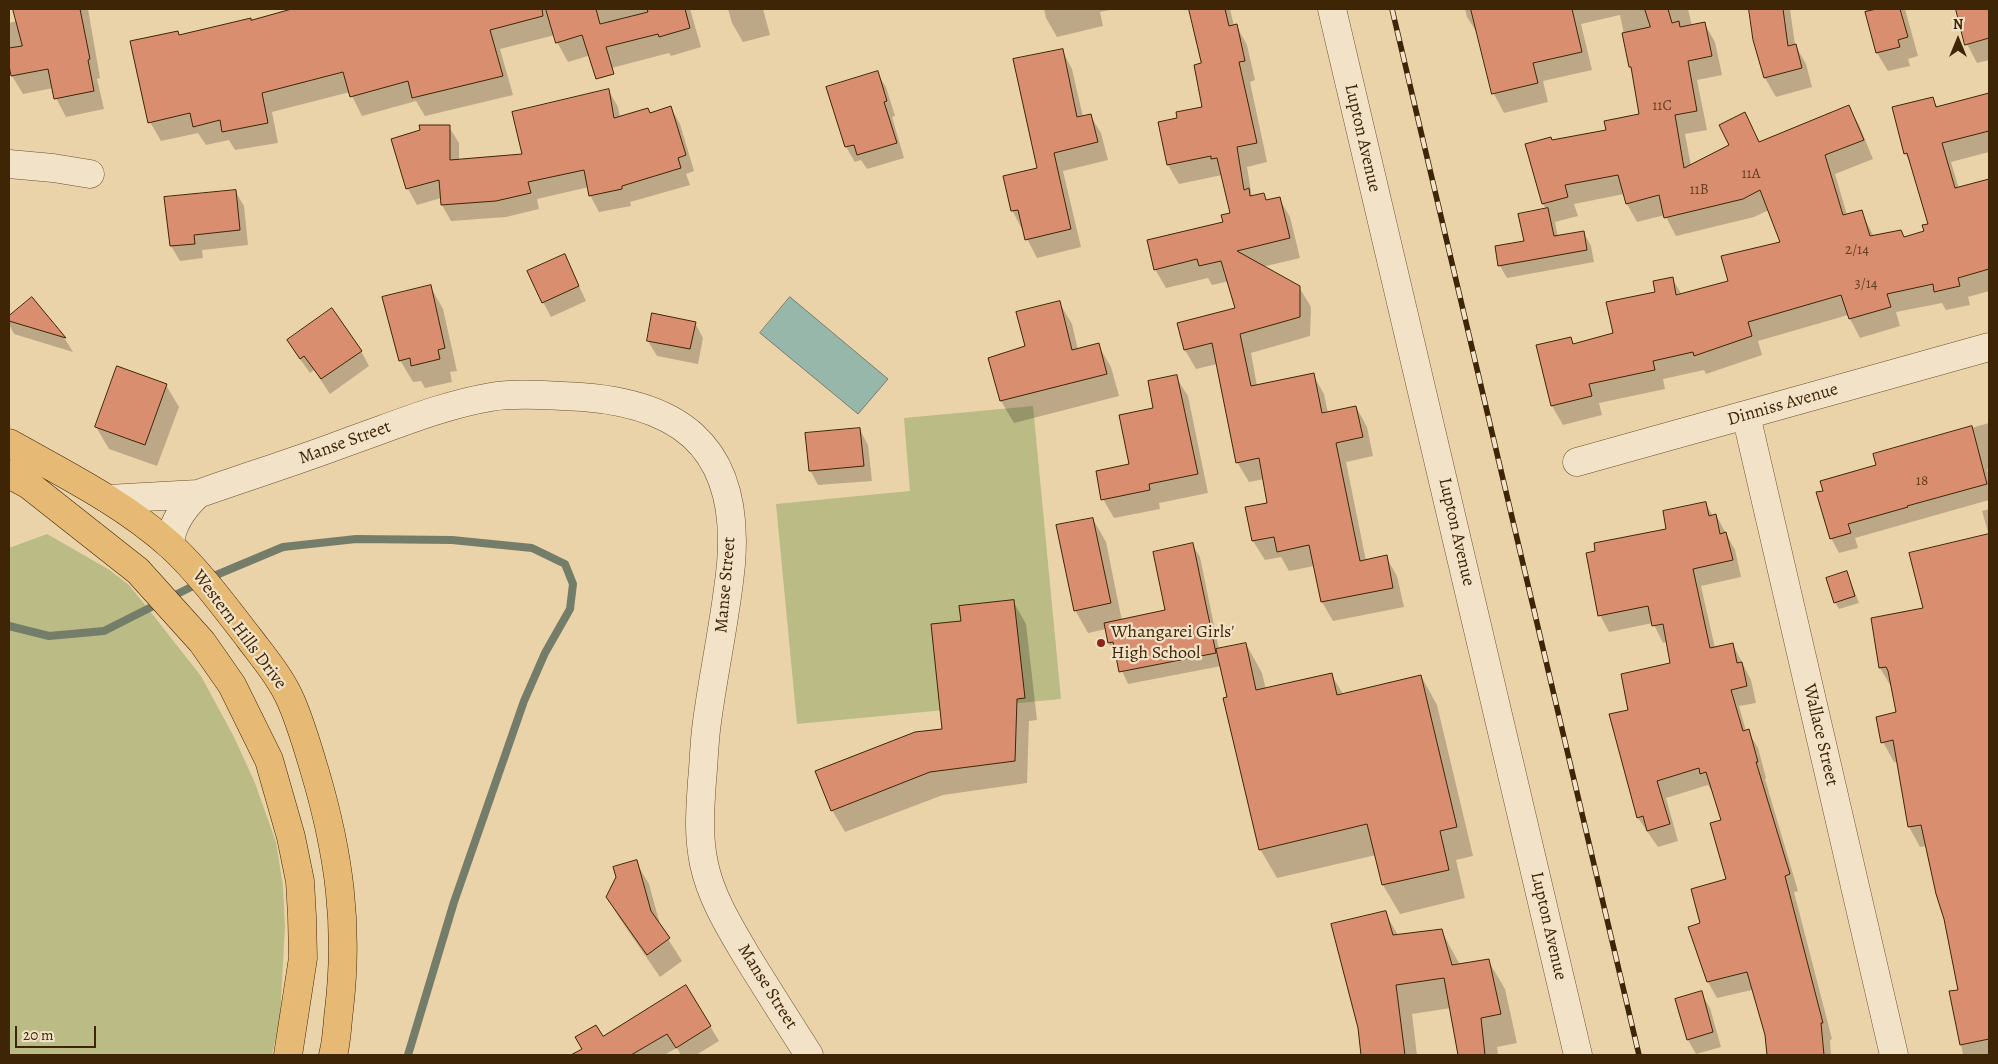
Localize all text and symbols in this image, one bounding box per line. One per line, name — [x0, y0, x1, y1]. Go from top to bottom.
north arrow — [1933, 15, 1983, 65]
text: N — [1953, 15, 1963, 34]
street label: Lupton Avenue — [1339, 82, 1385, 194]
house number: 11C — [1652, 97, 1672, 115]
house number: 11A — [1741, 165, 1761, 183]
house number: 11B — [1689, 181, 1709, 199]
house number: 2/14 — [1845, 241, 1869, 259]
house number: 3/14 — [1854, 275, 1878, 293]
street label: Dinniss Avenue — [1725, 379, 1841, 431]
street label: Manse Street — [296, 416, 394, 470]
house number: 18 — [1916, 472, 1928, 490]
street label: Lupton Avenue — [1433, 476, 1479, 588]
street label: Manse Street — [711, 536, 741, 634]
street label: Western Hills Drive — [187, 566, 291, 694]
place label: Whangarei Girls' High School — [1111, 622, 1234, 664]
marker: Whangarei Girls' High School — [1095, 637, 1107, 649]
street label: Wallace Street — [1798, 682, 1842, 788]
street label: Lupton Avenue — [1525, 870, 1571, 982]
street label: Manse Street — [732, 940, 802, 1034]
scale bar — [18, 1016, 99, 1048]
text: 20 m — [23, 1025, 54, 1045]

